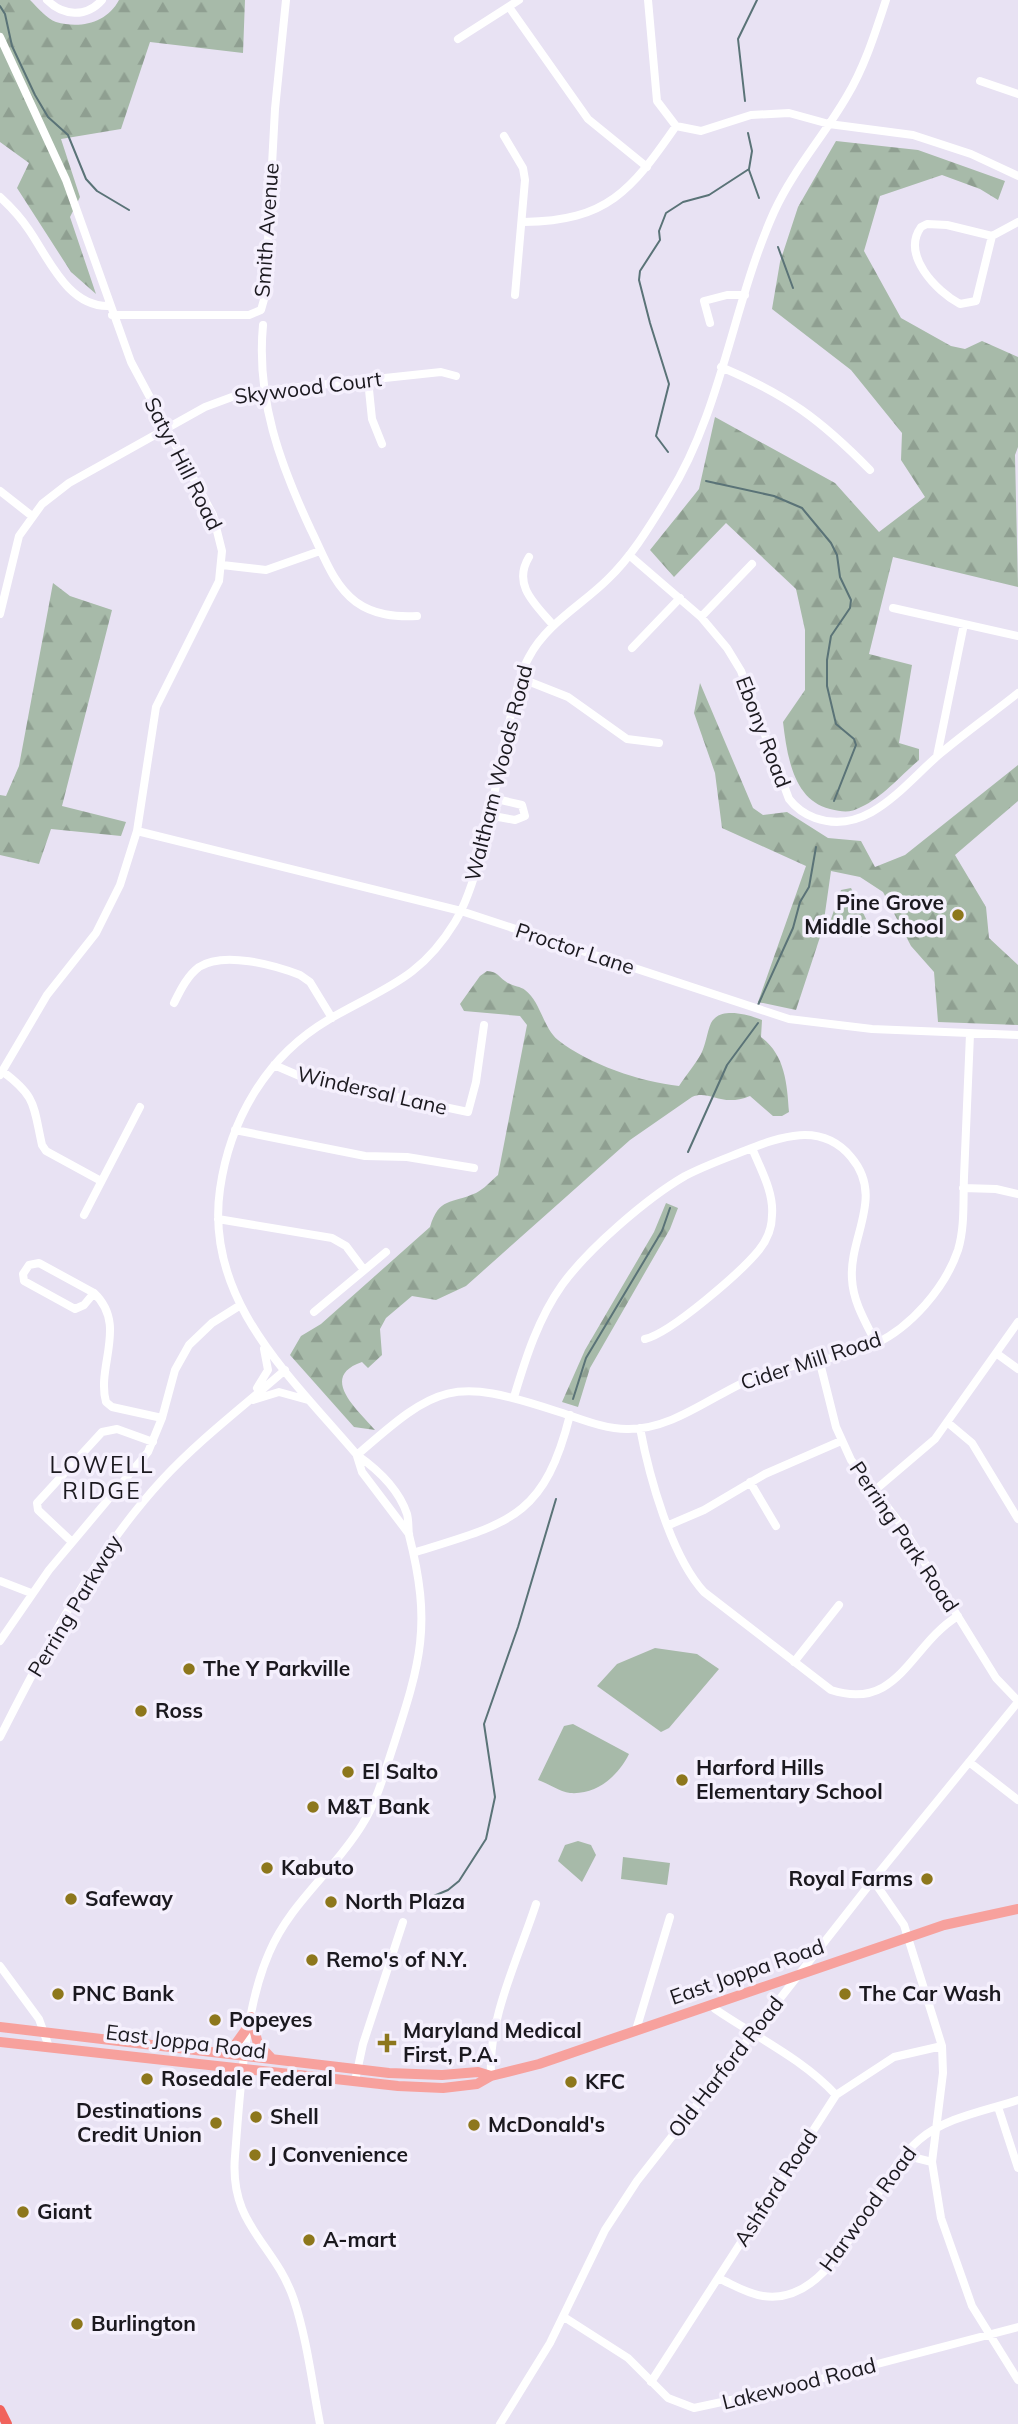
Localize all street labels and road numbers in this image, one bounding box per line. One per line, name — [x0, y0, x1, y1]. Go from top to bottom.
street label: Smith Avenue — [248, 162, 284, 298]
street label: Skywood Court — [233, 365, 383, 409]
street label: Satyr Hill Road — [139, 393, 228, 534]
street label: Waltham Woods Road — [459, 662, 537, 884]
street label: Ebony Road — [731, 672, 797, 791]
street label: Proctor Lane — [513, 917, 638, 979]
street label: Windersal Lane — [295, 1060, 450, 1120]
street label: Cider Mill Road — [737, 1325, 884, 1395]
street label: Perring Park Road — [845, 1456, 965, 1617]
street label: Perring Parkway — [22, 1530, 127, 1681]
street label: East Joppa Road — [666, 1932, 827, 2010]
street label: Old Harford Road — [662, 1991, 788, 2142]
street label: East Joppa Road — [104, 2018, 268, 2064]
street label: Ashford Road — [728, 2124, 823, 2251]
street label: Harwood Road — [813, 2141, 921, 2276]
street label: Lakewood Road — [719, 2351, 878, 2415]

